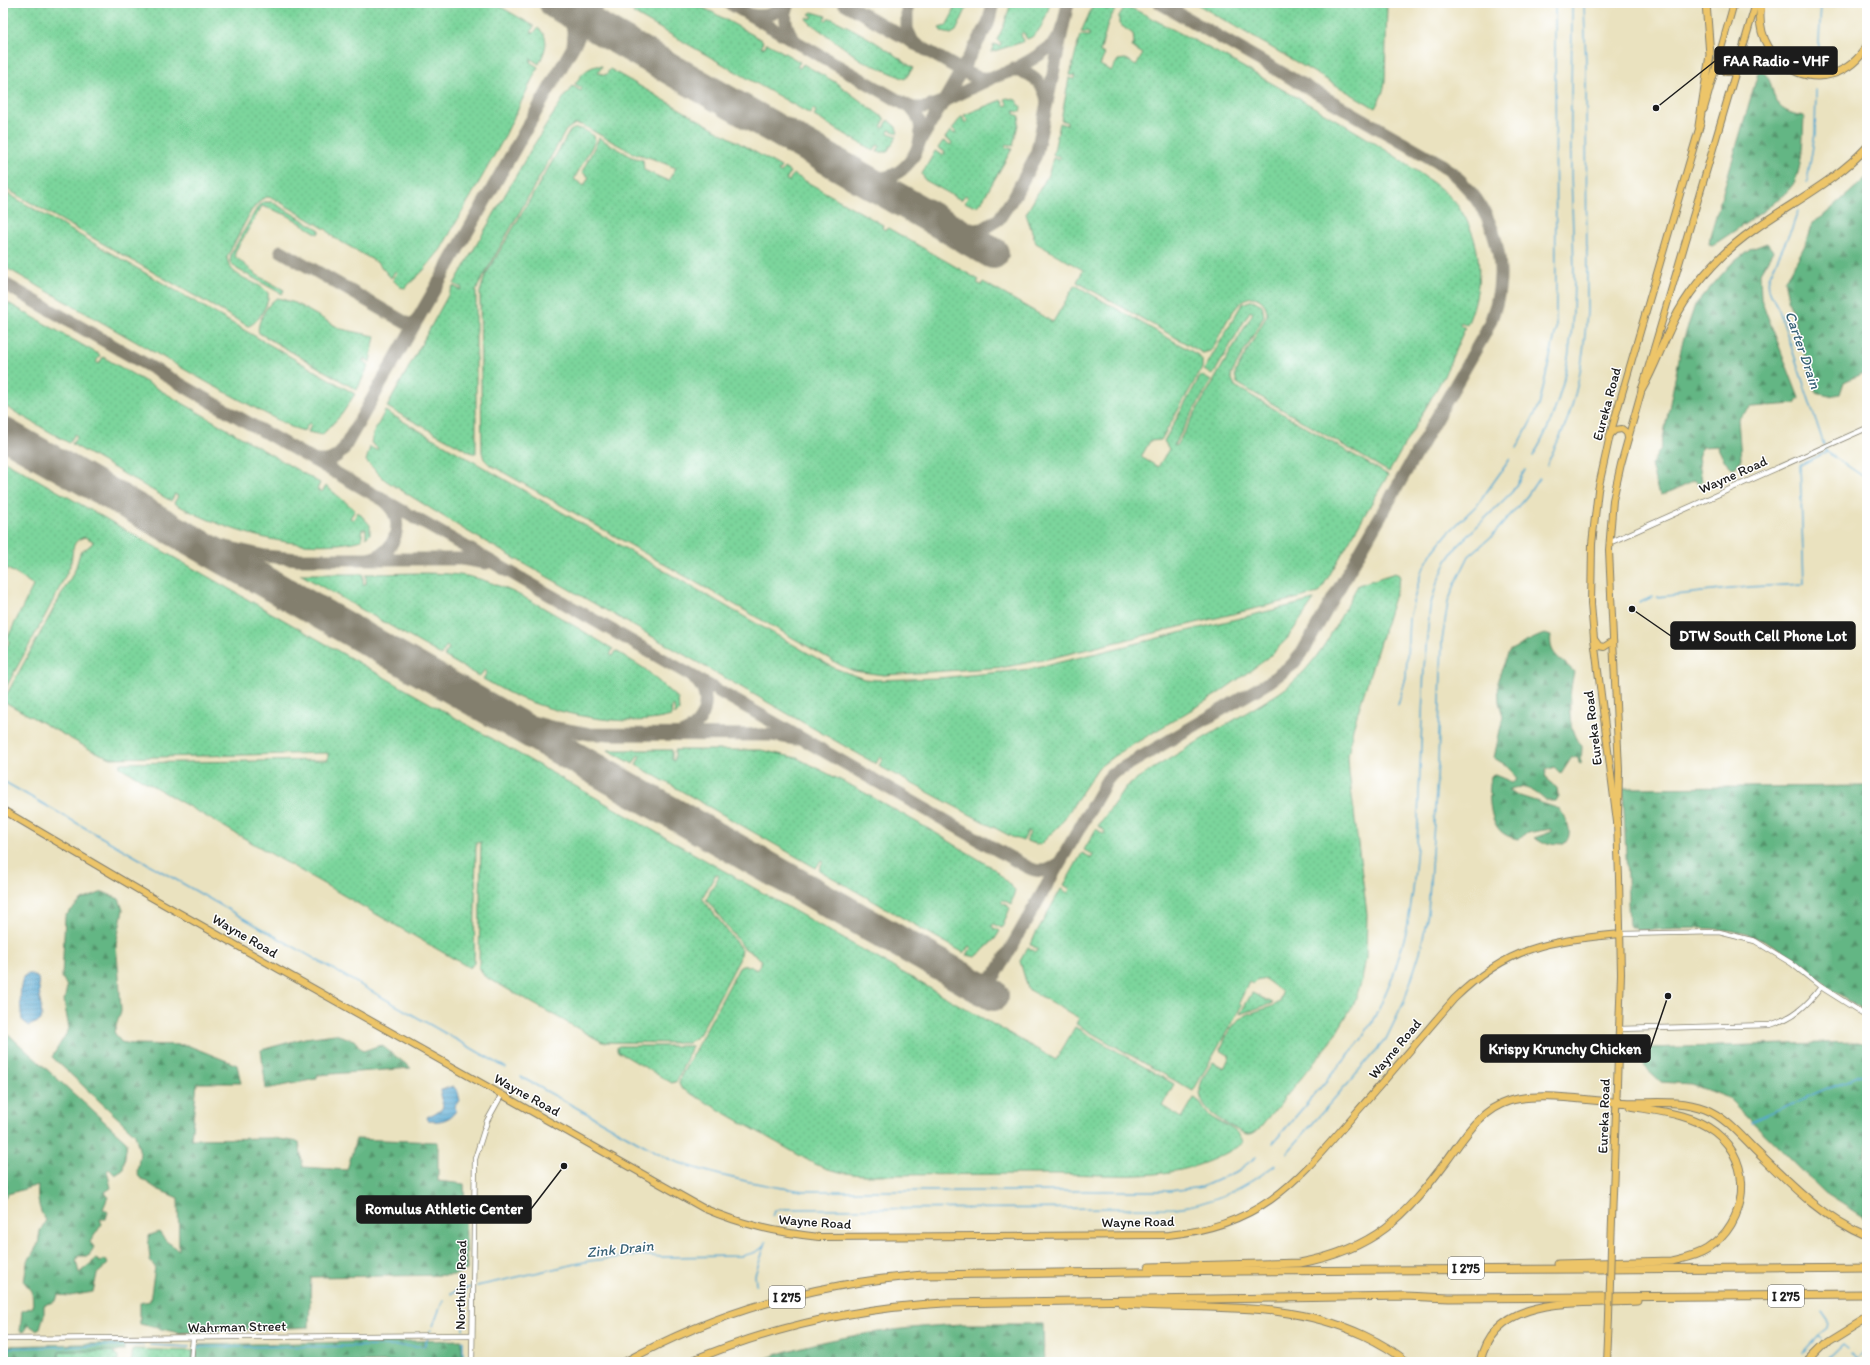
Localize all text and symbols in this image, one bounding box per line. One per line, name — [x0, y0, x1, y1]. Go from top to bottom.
callout: FAA Radio - VHF — [1715, 47, 1837, 74]
text: FAA Radio - VHF — [1723, 52, 1830, 70]
water label: Carter Drain — [1781, 309, 1825, 391]
street label: Eureka Road — [1589, 365, 1625, 443]
street label: Wayne Road — [1696, 452, 1770, 498]
callout: DTW South Cell Phone Lot — [1671, 622, 1855, 649]
text: DTW South Cell Phone Lot — [1679, 627, 1847, 645]
street label: Eureka Road — [1580, 689, 1606, 766]
street label: Wayne Road — [209, 910, 281, 962]
street label: Wayne Road — [1365, 1015, 1425, 1082]
callout: Krispy Krunchy Chicken — [1481, 1035, 1650, 1062]
text: Krispy Krunchy Chicken — [1488, 1040, 1642, 1059]
street label: Wayne Road — [491, 1070, 563, 1120]
street label: Eureka Road — [1594, 1078, 1614, 1154]
callout: Romulus Athletic Center — [357, 1196, 531, 1223]
text: Romulus Athletic Center — [365, 1200, 523, 1218]
street label: Wayne Road — [778, 1211, 852, 1233]
street label: Wayne Road — [1101, 1213, 1175, 1231]
water label: Zink Drain — [586, 1236, 655, 1261]
street label: Northline Road — [452, 1240, 470, 1330]
road number: I 275 — [1448, 1257, 1484, 1279]
road number: I 275 — [1768, 1285, 1804, 1307]
road number: I 275 — [769, 1286, 805, 1308]
street label: Wahrman Street — [188, 1318, 286, 1336]

